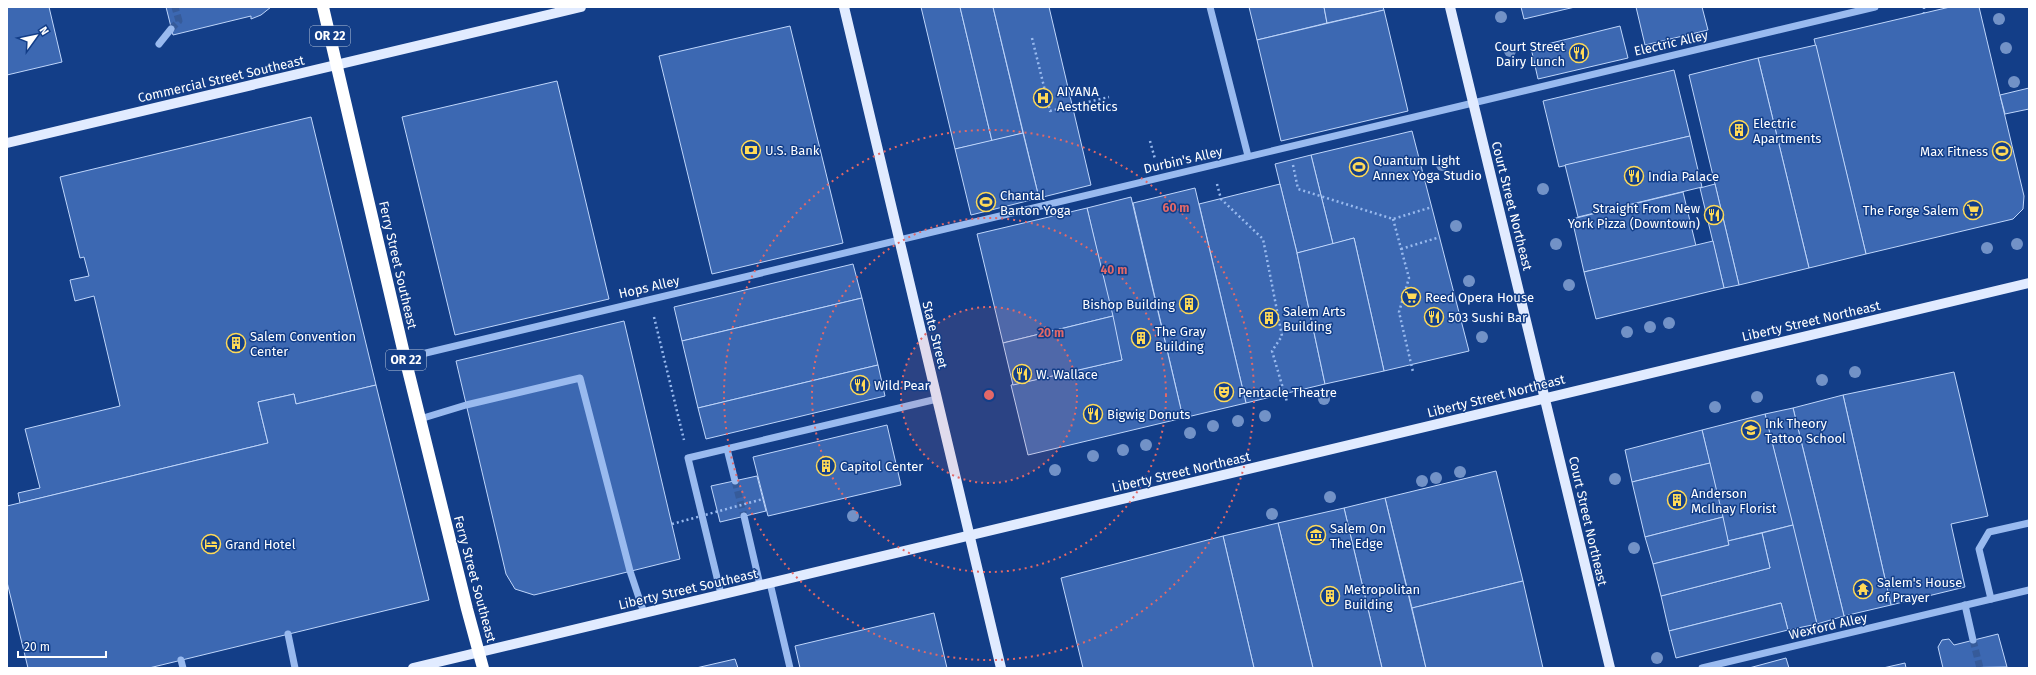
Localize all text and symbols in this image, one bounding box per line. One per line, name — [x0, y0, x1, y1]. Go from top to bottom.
north arrow — [16, 16, 56, 56]
text: N — [37, 24, 51, 37]
road number: OR 22 — [310, 26, 350, 46]
street label: Electric Alley — [1633, 27, 1710, 59]
place label: Court Street Dairy Lunch — [1494, 39, 1565, 69]
restaurant icon: Court Street Dairy Lunch — [1568, 42, 1590, 64]
street label: Commercial Street Southeast — [136, 52, 306, 105]
place label: AIYANA Aesthetics — [1057, 84, 1118, 114]
hospital icon: AIYANA Aesthetics — [1032, 87, 1054, 109]
place label: Electric Apartments — [1753, 116, 1821, 146]
building icon: Electric Apartments — [1728, 119, 1750, 141]
bank icon: U.S. Bank — [740, 139, 762, 161]
street label: Court Street Northeast — [1489, 140, 1535, 272]
sports icon: Max Fitness — [1991, 140, 2013, 162]
place label: U.S. Bank — [765, 143, 820, 158]
street label: Durbin's Alley — [1142, 144, 1224, 176]
place label: Max Fitness — [1920, 144, 1988, 159]
place label: Quantum Light Annex Yoga Studio — [1373, 153, 1482, 183]
sports icon: Quantum Light Annex Yoga Studio — [1348, 156, 1370, 178]
restaurant icon: India Palace — [1623, 165, 1645, 187]
place label: India Palace — [1648, 169, 1719, 184]
place label: Chantal Barton Yoga — [1000, 188, 1071, 218]
sports icon: Chantal Barton Yoga — [975, 191, 997, 213]
supermarket icon: The Forge Salem — [1962, 199, 1984, 221]
street label: Ferry Street Southeast — [376, 200, 420, 331]
text: 60 m — [1163, 201, 1189, 215]
place label: Straight From New York Pizza (Downtown) — [1568, 201, 1701, 231]
place label: The Forge Salem — [1863, 203, 1959, 218]
restaurant icon: Straight From New York Pizza (Downtown) — [1703, 204, 1725, 226]
text: 40 m — [1101, 263, 1127, 277]
street label: Hops Alley — [617, 273, 682, 301]
supermarket icon: Reed Opera House — [1400, 286, 1422, 308]
place label: Reed Opera House — [1425, 290, 1534, 305]
building icon: Bishop Building — [1178, 293, 1200, 315]
place label: Bishop Building — [1082, 297, 1175, 312]
street label: Liberty Street Northeast — [1740, 298, 1882, 344]
street label: State Street — [919, 300, 951, 371]
place label: Salem Arts Building — [1283, 304, 1346, 334]
restaurant icon: 503 Sushi Bar — [1423, 306, 1445, 328]
building icon: Salem Arts Building — [1258, 307, 1280, 329]
place label: 503 Sushi Bar — [1448, 310, 1527, 325]
place label: The Gray Building — [1155, 324, 1207, 354]
text: 20 m — [1038, 326, 1064, 340]
building icon: The Gray Building — [1130, 327, 1152, 349]
place label: Salem Convention Center — [250, 329, 356, 359]
building icon: Salem Convention Center — [225, 332, 247, 354]
road number: OR 22 — [386, 350, 426, 370]
restaurant icon: W. Wallace — [1011, 363, 1033, 385]
place label: W. Wallace — [1036, 367, 1098, 382]
street label: Liberty Street Northeast — [1425, 372, 1567, 420]
restaurant icon: Wild Pear — [849, 374, 871, 396]
place label: Wild Pear — [874, 378, 930, 393]
theatre icon: Pentacle Theatre — [1213, 381, 1235, 403]
place label: Pentacle Theatre — [1238, 385, 1337, 400]
centre of rings — [982, 388, 996, 402]
restaurant icon: Bigwig Donuts — [1082, 403, 1104, 425]
place label: Bigwig Donuts — [1107, 407, 1190, 422]
place label: Ink Theory Tattoo School — [1765, 416, 1846, 446]
school or university icon: Ink Theory Tattoo School — [1740, 419, 1762, 441]
street label: Liberty Street Northeast — [1110, 449, 1252, 495]
building icon: Capitol Center — [815, 455, 837, 477]
street label: Court Street Northeast — [1566, 455, 1610, 588]
place label: Capitol Center — [840, 459, 923, 474]
place label: Anderson McIlnay Florist — [1691, 486, 1777, 516]
building icon: Anderson McIlnay Florist — [1666, 489, 1688, 511]
street label: Ferry Street Southeast — [451, 514, 499, 644]
place label: Salem On The Edge — [1330, 521, 1386, 551]
museum icon: Salem On The Edge — [1305, 524, 1327, 546]
hotel icon: Grand Hotel — [200, 533, 222, 555]
place label: Grand Hotel — [225, 537, 296, 552]
street label: Liberty Street Southeast — [617, 566, 759, 612]
place label: Salem's House of Prayer — [1877, 575, 1962, 605]
temple icon: Salem's House of Prayer — [1852, 578, 1874, 600]
place label: Metropolitan Building — [1344, 582, 1420, 612]
building icon: Metropolitan Building — [1319, 585, 1341, 607]
street label: Wexford Alley — [1787, 610, 1869, 642]
scale bar — [18, 633, 106, 659]
text: 20 m — [24, 640, 50, 654]

